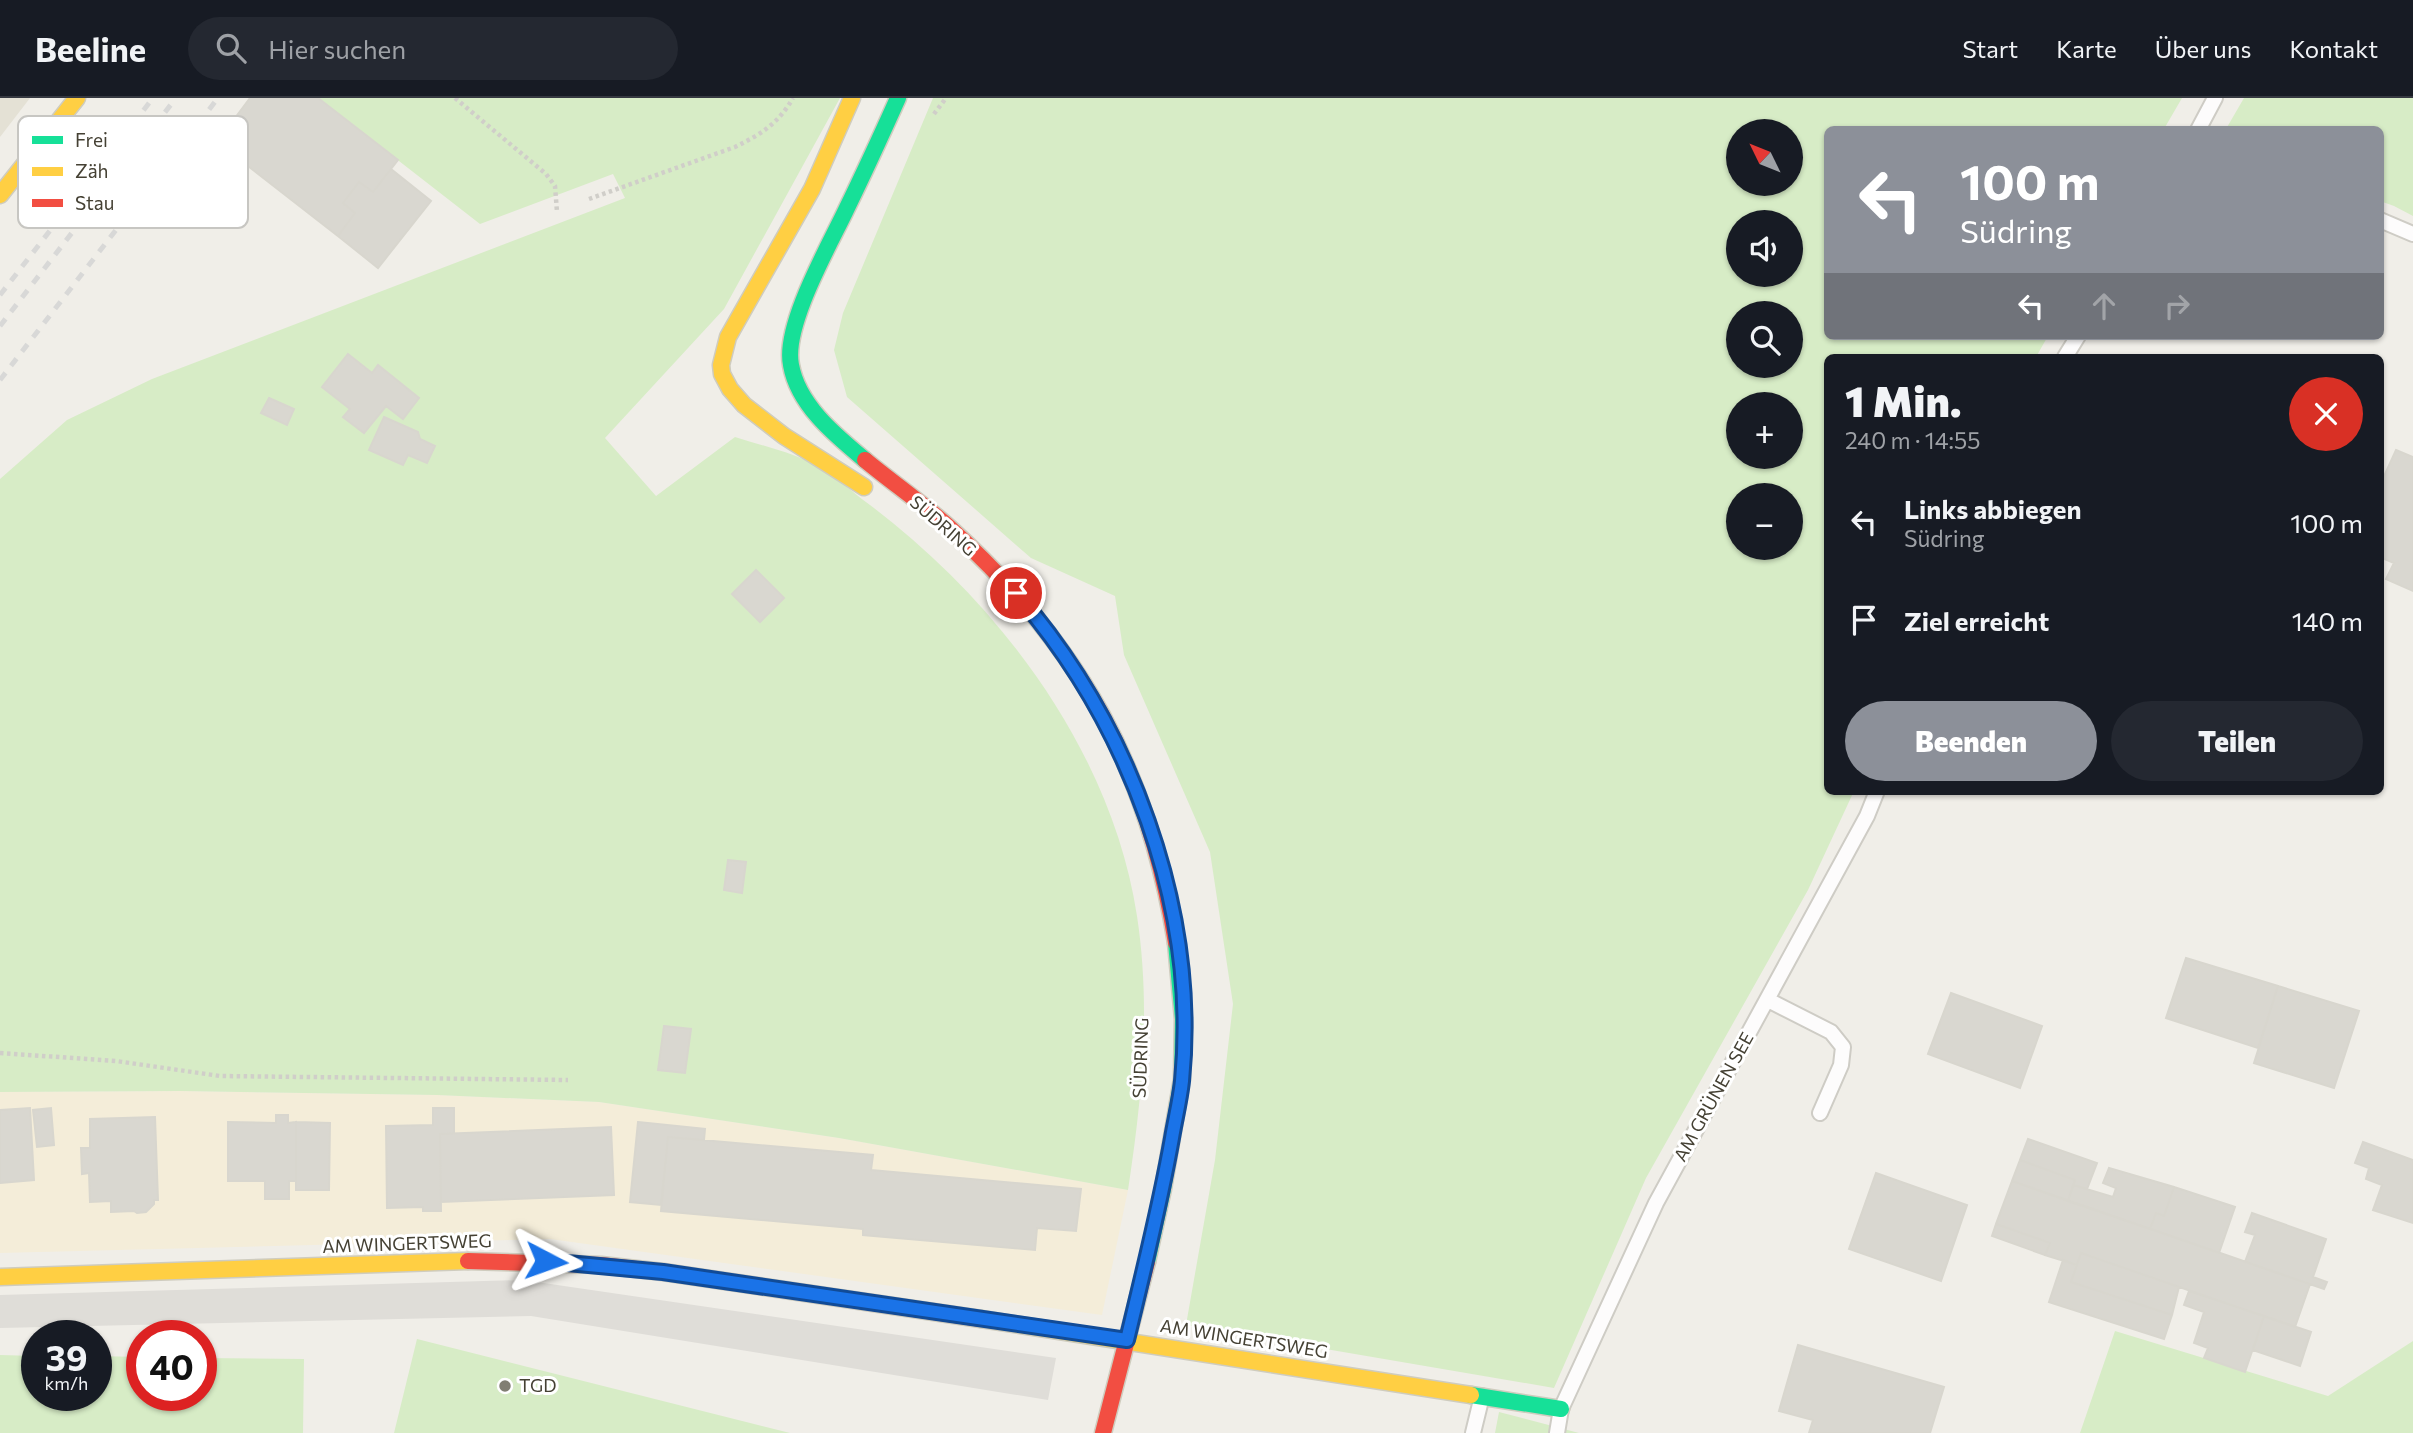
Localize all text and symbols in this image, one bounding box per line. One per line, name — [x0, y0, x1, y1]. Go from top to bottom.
search box — [188, 17, 678, 80]
text: Beeline — [35, 28, 146, 69]
icon: search — [212, 29, 250, 67]
text: Hier suchen — [268, 33, 406, 64]
text: Start — [1963, 34, 2018, 63]
text: Karte — [2056, 34, 2117, 63]
text: Über uns — [2155, 34, 2251, 63]
text: Kontakt — [2289, 34, 2378, 63]
legend — [18, 116, 248, 228]
north arrow — [1726, 119, 1802, 196]
map controls — [1726, 119, 1803, 560]
text: Frei — [75, 128, 108, 151]
text: 100 m — [1960, 150, 2099, 210]
icon: left — [1845, 154, 1936, 245]
text: Zäh — [75, 159, 109, 182]
text: Stau — [75, 191, 114, 214]
button: sound — [1726, 210, 1803, 287]
text: Südring — [1960, 210, 2072, 250]
icon: left — [2012, 287, 2050, 325]
icon: ahead — [2085, 287, 2123, 325]
icon: right — [2158, 287, 2196, 325]
button: search — [1726, 301, 1803, 378]
text: 1 Min. — [1845, 374, 1962, 426]
button: close — [2289, 377, 2363, 451]
button: + — [1726, 392, 1803, 469]
text: 240 m · 14:55 — [1845, 426, 1980, 454]
button: − — [1726, 483, 1803, 560]
street label: SÜDRING — [906, 490, 981, 560]
text: Links abbiegen — [1904, 493, 2082, 524]
icon: left — [1845, 503, 1883, 541]
text: 100 m — [2290, 507, 2363, 538]
text: Südring — [1904, 524, 1984, 552]
pin — [986, 563, 1046, 623]
icon: arrive — [997, 574, 1035, 612]
icon: arrive — [1845, 601, 1883, 639]
text: Ziel erreicht — [1904, 605, 2049, 636]
text: 140 m — [2292, 605, 2363, 636]
button: Beenden — [1845, 701, 2097, 781]
button: Teilen — [2111, 701, 2363, 781]
street label: SÜDRING — [1128, 1017, 1152, 1099]
street label: AM GRÜNEN SEE — [1669, 1028, 1758, 1165]
position arrow — [509, 1224, 583, 1298]
street label: AM WINGERTSWEG — [322, 1229, 492, 1257]
street label: AM WINGERTSWEG — [1159, 1314, 1330, 1362]
speed limit sign: 40 — [126, 1320, 217, 1411]
text: 39 — [46, 1335, 87, 1378]
text: km/h — [45, 1372, 88, 1394]
place label: TGD — [519, 1374, 556, 1396]
marker: TGD — [497, 1378, 513, 1394]

